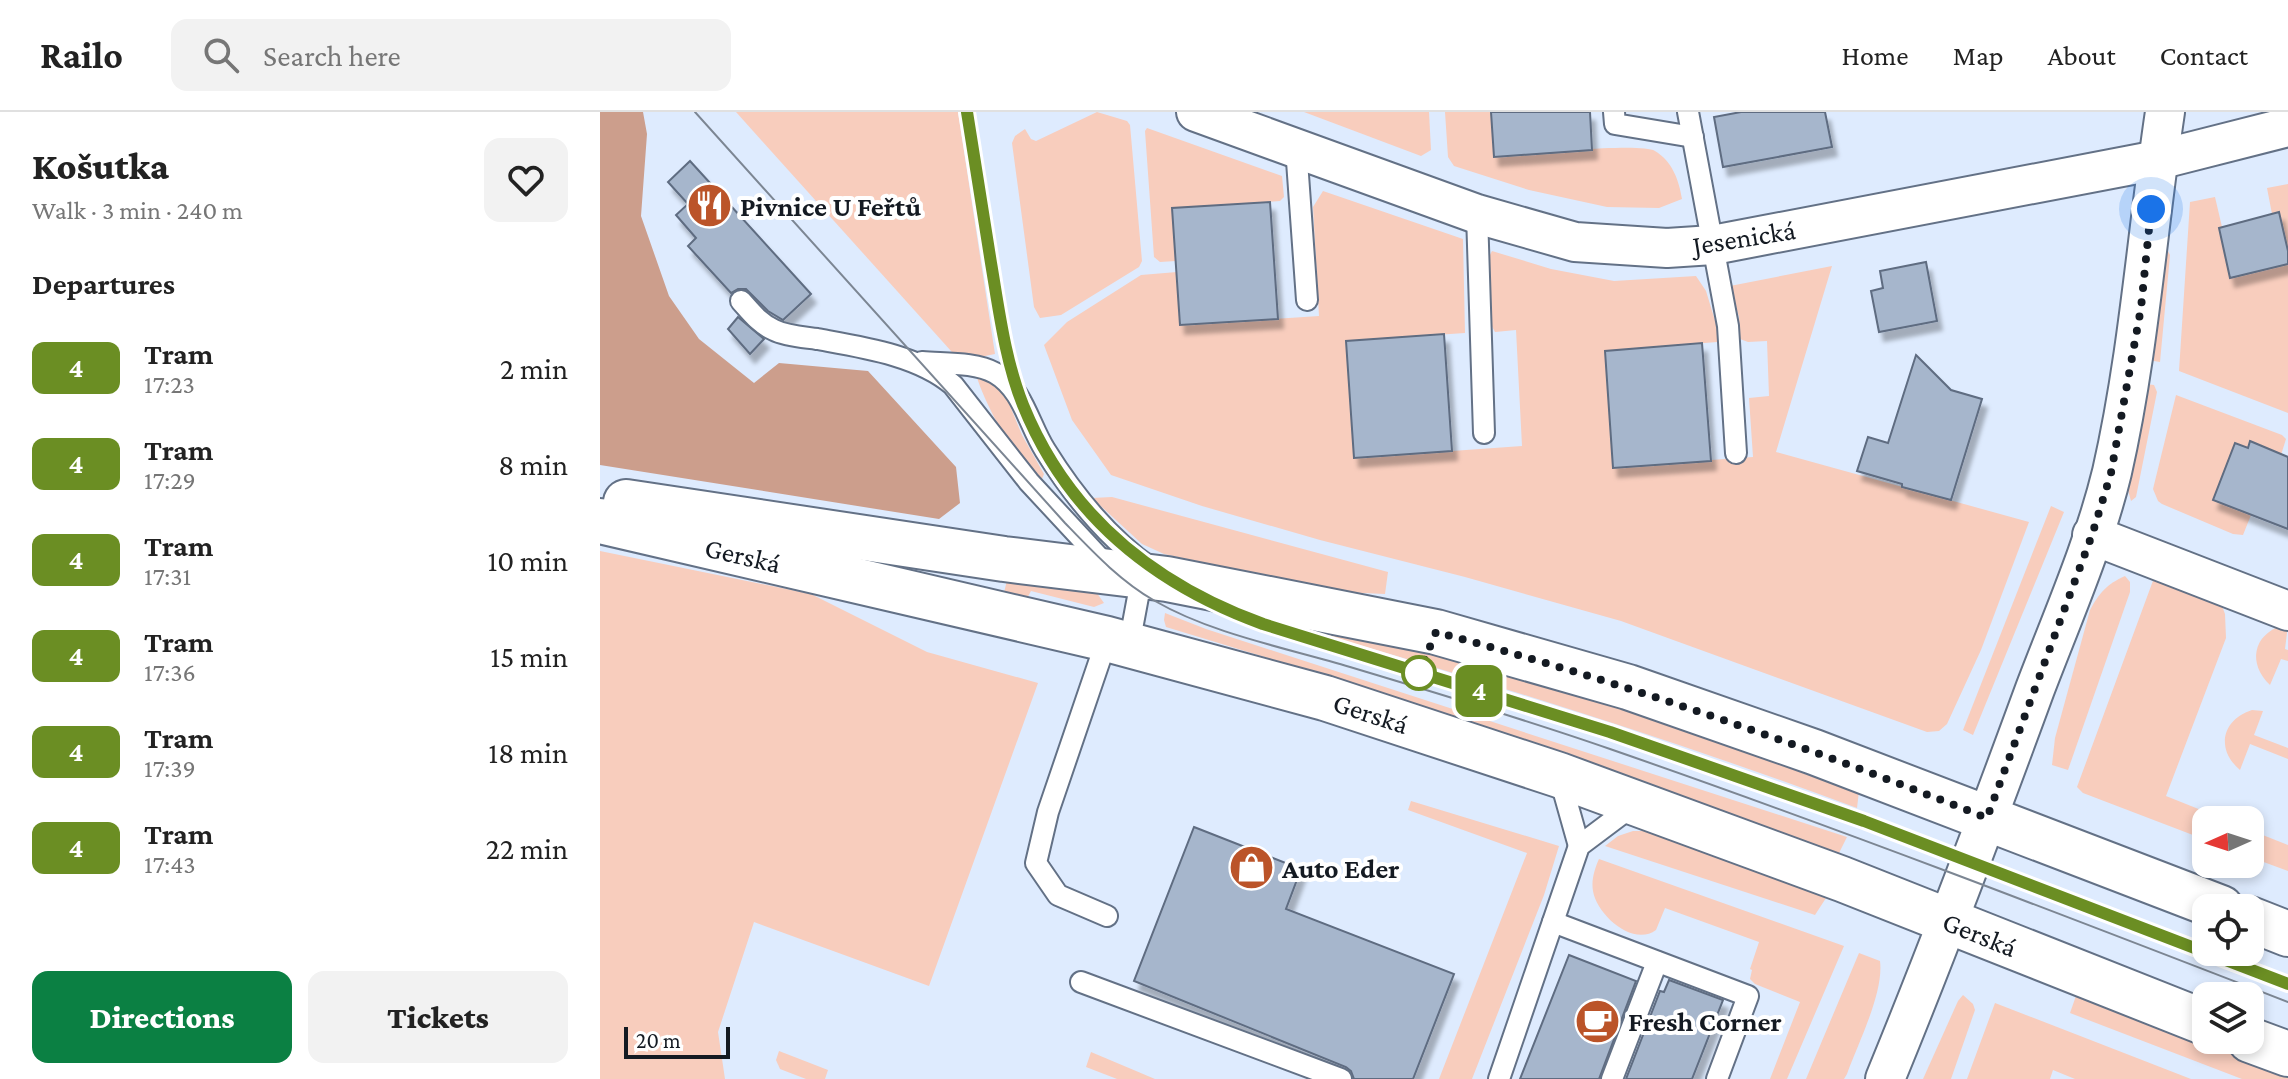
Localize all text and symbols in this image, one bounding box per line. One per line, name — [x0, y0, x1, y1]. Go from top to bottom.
search box — [171, 19, 731, 91]
icon: search — [199, 33, 243, 77]
text: Railo — [40, 34, 123, 76]
text: Search here — [263, 39, 401, 72]
text: Home — [1842, 40, 1909, 71]
text: Map — [1953, 40, 2004, 71]
text: About — [2048, 40, 2116, 71]
text: Contact — [2160, 40, 2248, 71]
button: heart — [484, 138, 568, 222]
text: Košutka — [32, 145, 169, 187]
restaurant icon: Pivnice U Feřtů — [685, 182, 733, 230]
your location — [2131, 189, 2171, 229]
place label: Pivnice U Feřtů — [740, 191, 921, 222]
text: Walk · 3 min · 240 m — [32, 196, 243, 225]
street label: Jesenická — [1687, 214, 1798, 261]
text: Departures — [32, 267, 175, 300]
text: Tram — [144, 337, 213, 370]
text: 4 — [68, 352, 84, 383]
text: 2 min — [500, 352, 568, 385]
text: 17:23 — [144, 370, 195, 399]
text: Tram — [144, 433, 213, 466]
text: 4 — [68, 448, 84, 479]
text: 8 min — [498, 448, 568, 481]
text: 17:29 — [144, 466, 196, 495]
text: Tram — [144, 529, 213, 562]
street label: Gerská — [702, 532, 784, 579]
text: 4 — [68, 544, 84, 575]
text: 10 min — [487, 544, 568, 577]
text: 17:31 — [144, 562, 191, 591]
text: Tram — [144, 625, 213, 658]
text: 4 — [68, 640, 84, 671]
text: 15 min — [490, 640, 568, 673]
unlabelled marker — [1402, 656, 1436, 690]
text: 17:36 — [144, 658, 196, 687]
line badge: 4 — [1453, 665, 1505, 717]
text: 4 — [1471, 675, 1487, 706]
street label: Gerská — [1329, 687, 1412, 740]
text: Tram — [144, 721, 213, 754]
text: 4 — [68, 736, 84, 767]
text: 18 min — [488, 736, 568, 769]
text: 17:39 — [144, 754, 196, 783]
north arrow — [2192, 806, 2264, 878]
map controls — [2192, 806, 2264, 1054]
text: Tram — [144, 817, 213, 850]
text: 4 — [68, 832, 84, 863]
text: 22 min — [486, 832, 568, 865]
shop icon: Auto Eder — [1227, 844, 1275, 892]
text: 17:43 — [144, 850, 196, 879]
place label: Auto Eder — [1281, 853, 1399, 884]
button: locate — [2192, 894, 2264, 966]
street label: Gerská — [1938, 906, 2021, 963]
button: Directions — [32, 971, 292, 1063]
button: Tickets — [308, 971, 568, 1063]
button: layers — [2192, 982, 2264, 1054]
cafe icon: Fresh Corner — [1573, 997, 1621, 1045]
place label: Fresh Corner — [1628, 1006, 1782, 1037]
scale bar — [624, 1023, 730, 1059]
text: 20 m — [636, 1028, 681, 1053]

